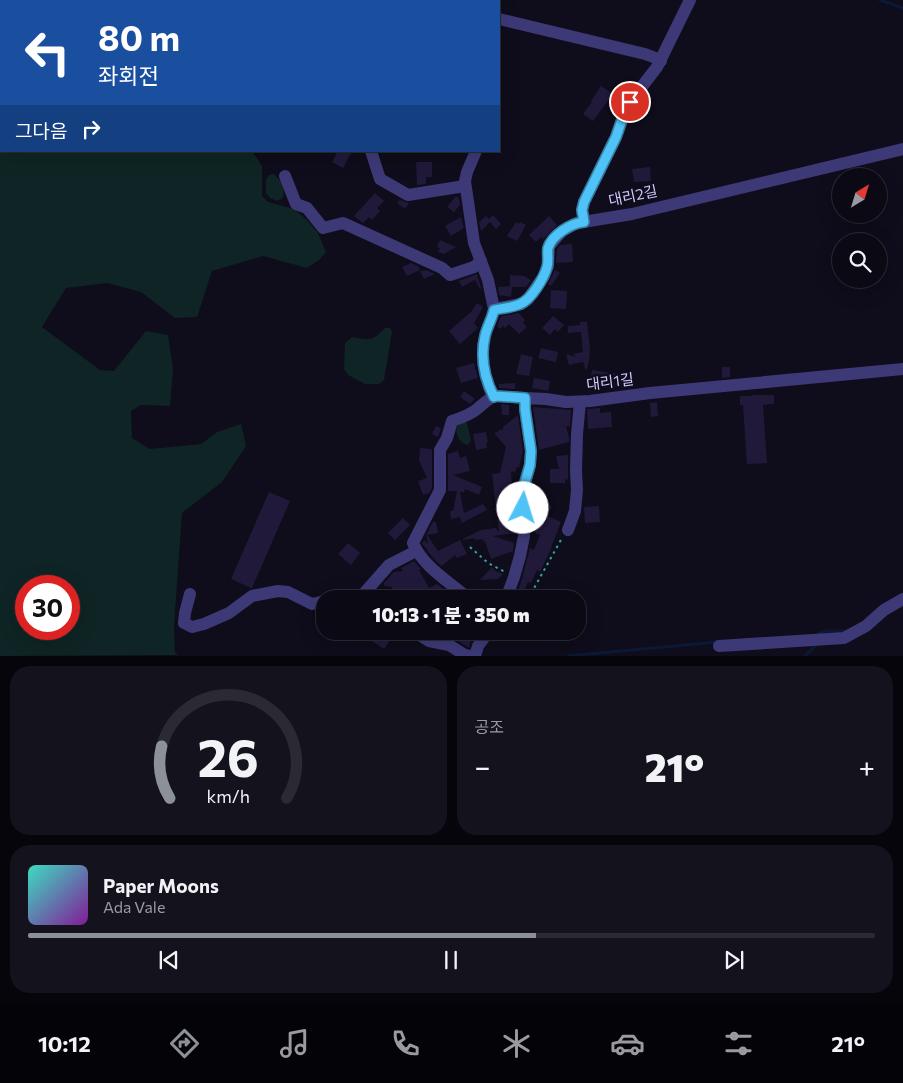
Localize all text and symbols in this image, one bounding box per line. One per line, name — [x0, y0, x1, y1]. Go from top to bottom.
text: 80 m — [98, 15, 180, 58]
icon: left — [15, 20, 80, 85]
text: 좌회전 — [98, 62, 159, 89]
pin — [609, 81, 651, 123]
icon: arrive — [616, 88, 644, 116]
icon: right — [77, 115, 105, 143]
text: 그다음 — [15, 119, 67, 142]
north arrow — [832, 168, 888, 222]
map controls — [832, 168, 887, 288]
street label: 대리2길 — [607, 181, 659, 209]
button: search — [832, 233, 887, 288]
street label: 대리1길 — [585, 369, 635, 393]
position arrow — [496, 481, 548, 533]
speed limit sign: 30 — [15, 575, 80, 640]
text: 10:13 · 1 분 · 350 m — [372, 603, 530, 626]
text: 공조 — [475, 717, 504, 736]
text: 26 — [198, 724, 259, 788]
text: 21° — [645, 743, 704, 790]
text: − — [475, 749, 490, 783]
text: + — [859, 749, 875, 783]
text: km/h — [207, 785, 250, 807]
text: Paper Moons — [103, 874, 219, 897]
text: Ada Vale — [103, 897, 165, 916]
icon: previous — [155, 946, 183, 974]
icon: pause — [437, 946, 465, 974]
icon: next — [720, 946, 748, 974]
icon: directions — [167, 1026, 202, 1061]
icon: music — [277, 1026, 312, 1061]
icon: phone — [388, 1026, 423, 1061]
icon: climate — [499, 1026, 534, 1061]
icon: car — [610, 1026, 645, 1061]
icon: filters — [721, 1026, 756, 1061]
text: 10:12 — [38, 1030, 91, 1057]
text: 21° — [831, 1030, 865, 1057]

